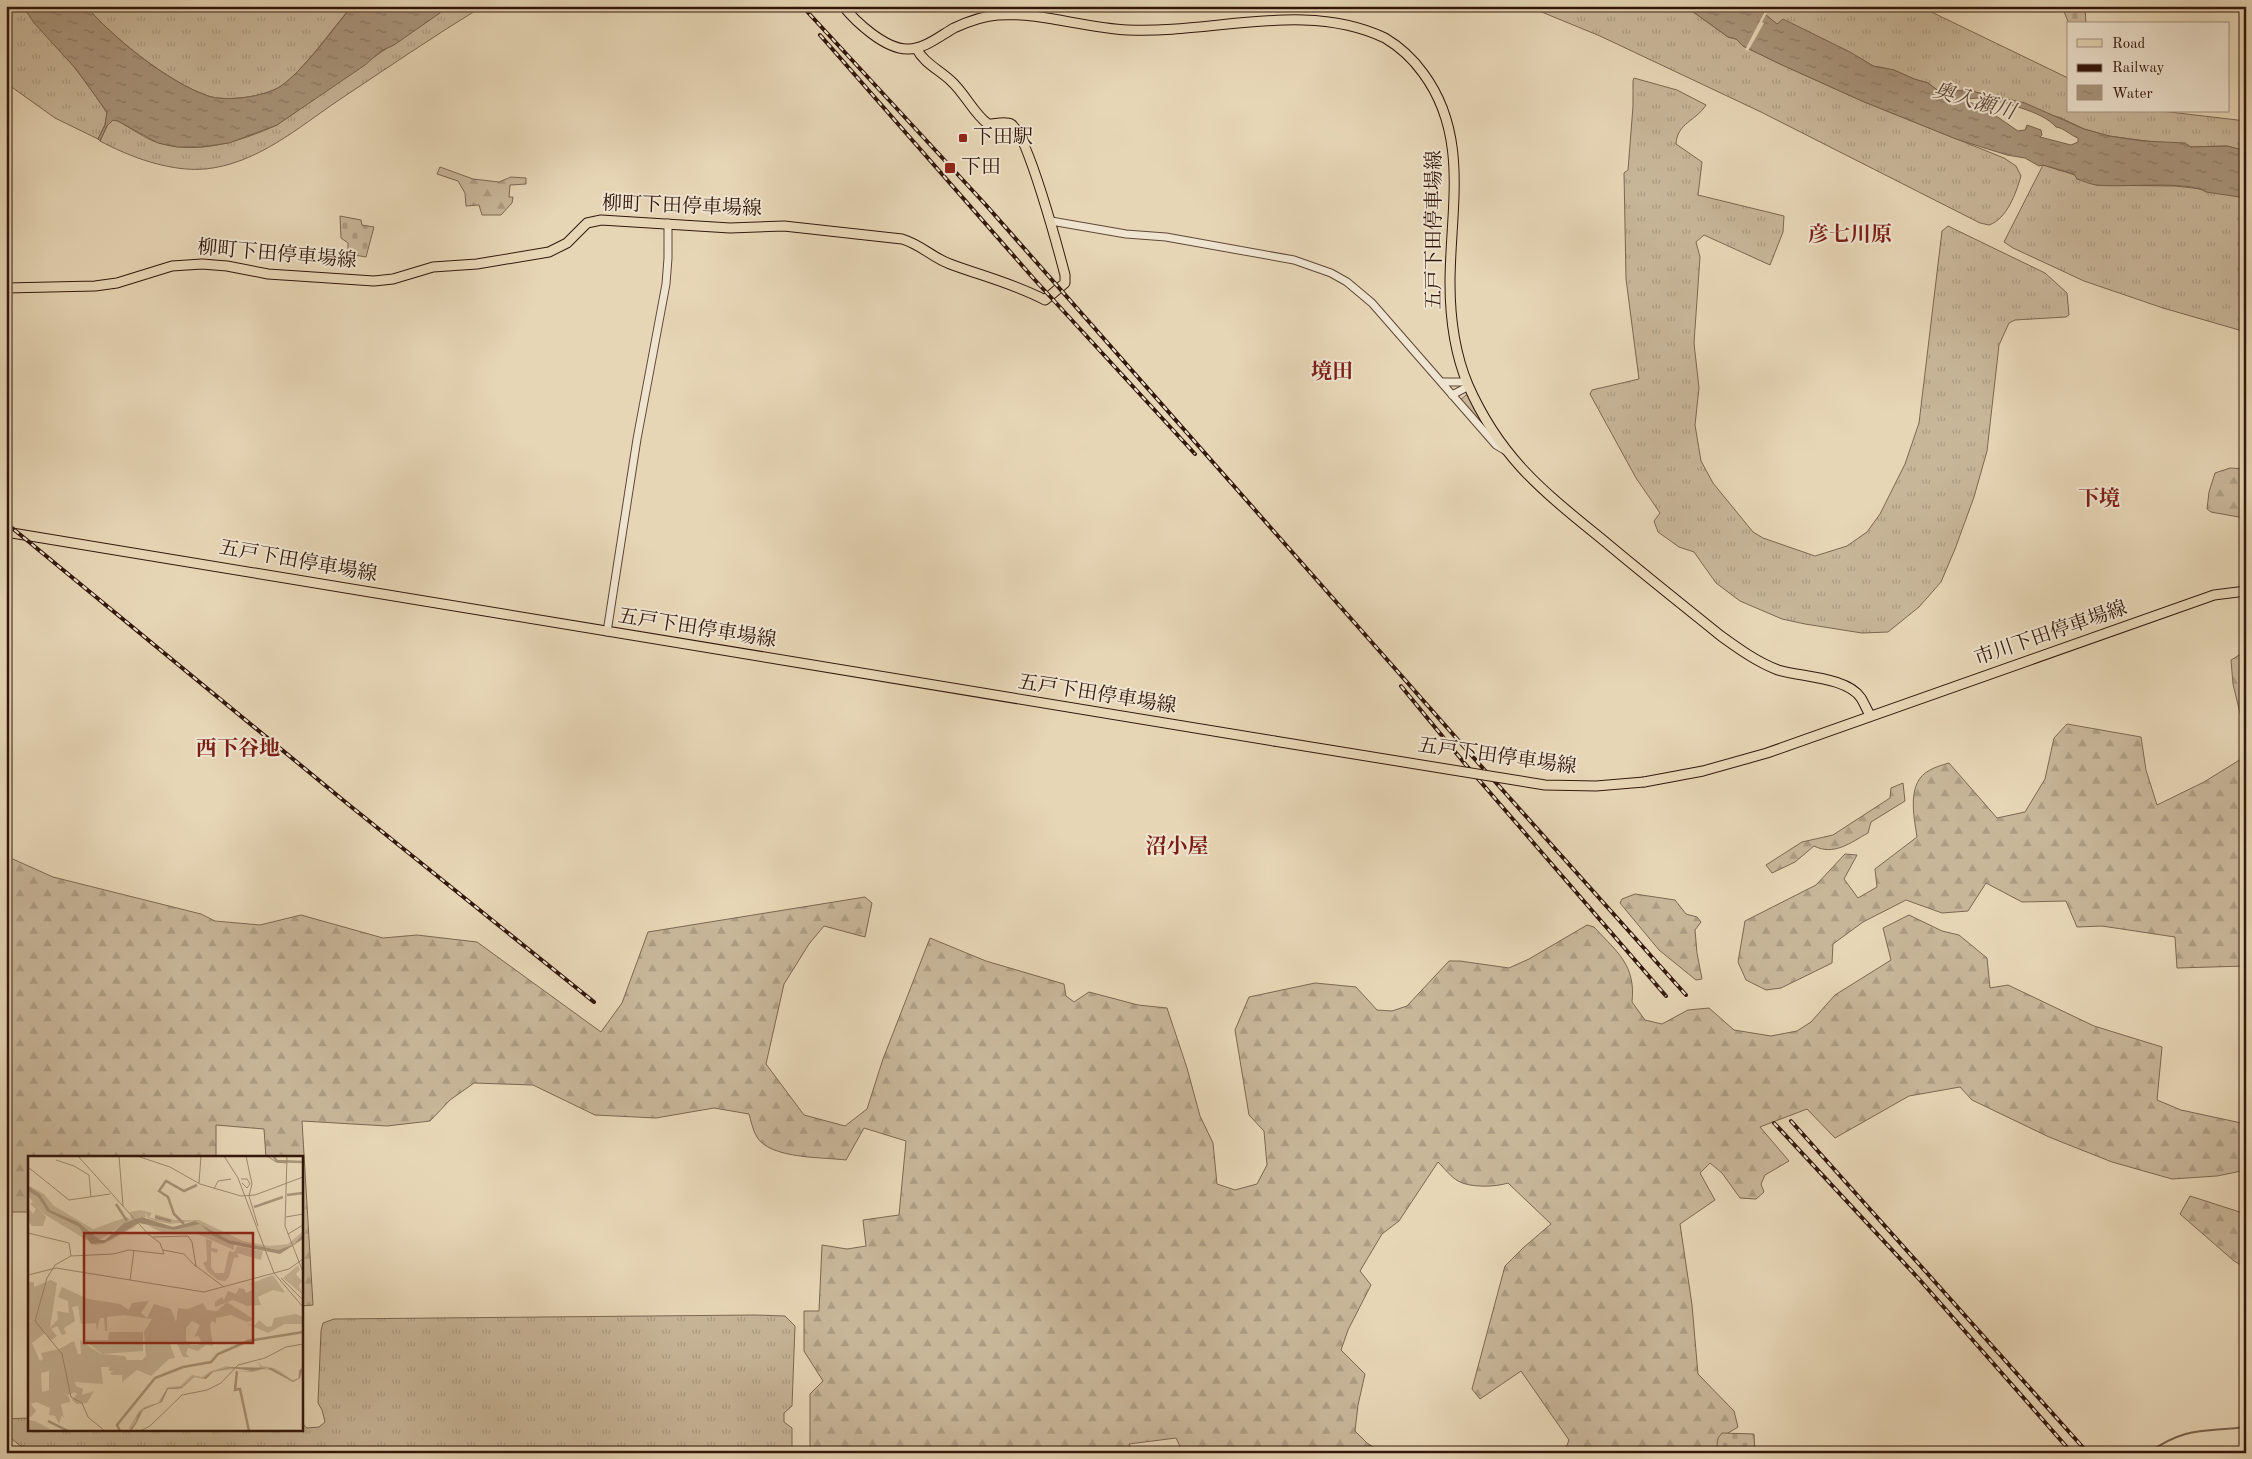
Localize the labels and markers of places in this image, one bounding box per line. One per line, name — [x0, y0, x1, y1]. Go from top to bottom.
place label: 下田駅 — [973, 126, 1033, 148]
marker: 下田駅 — [957, 132, 969, 144]
place label: 下田 — [961, 156, 1001, 178]
marker: 下田 — [943, 161, 957, 175]

